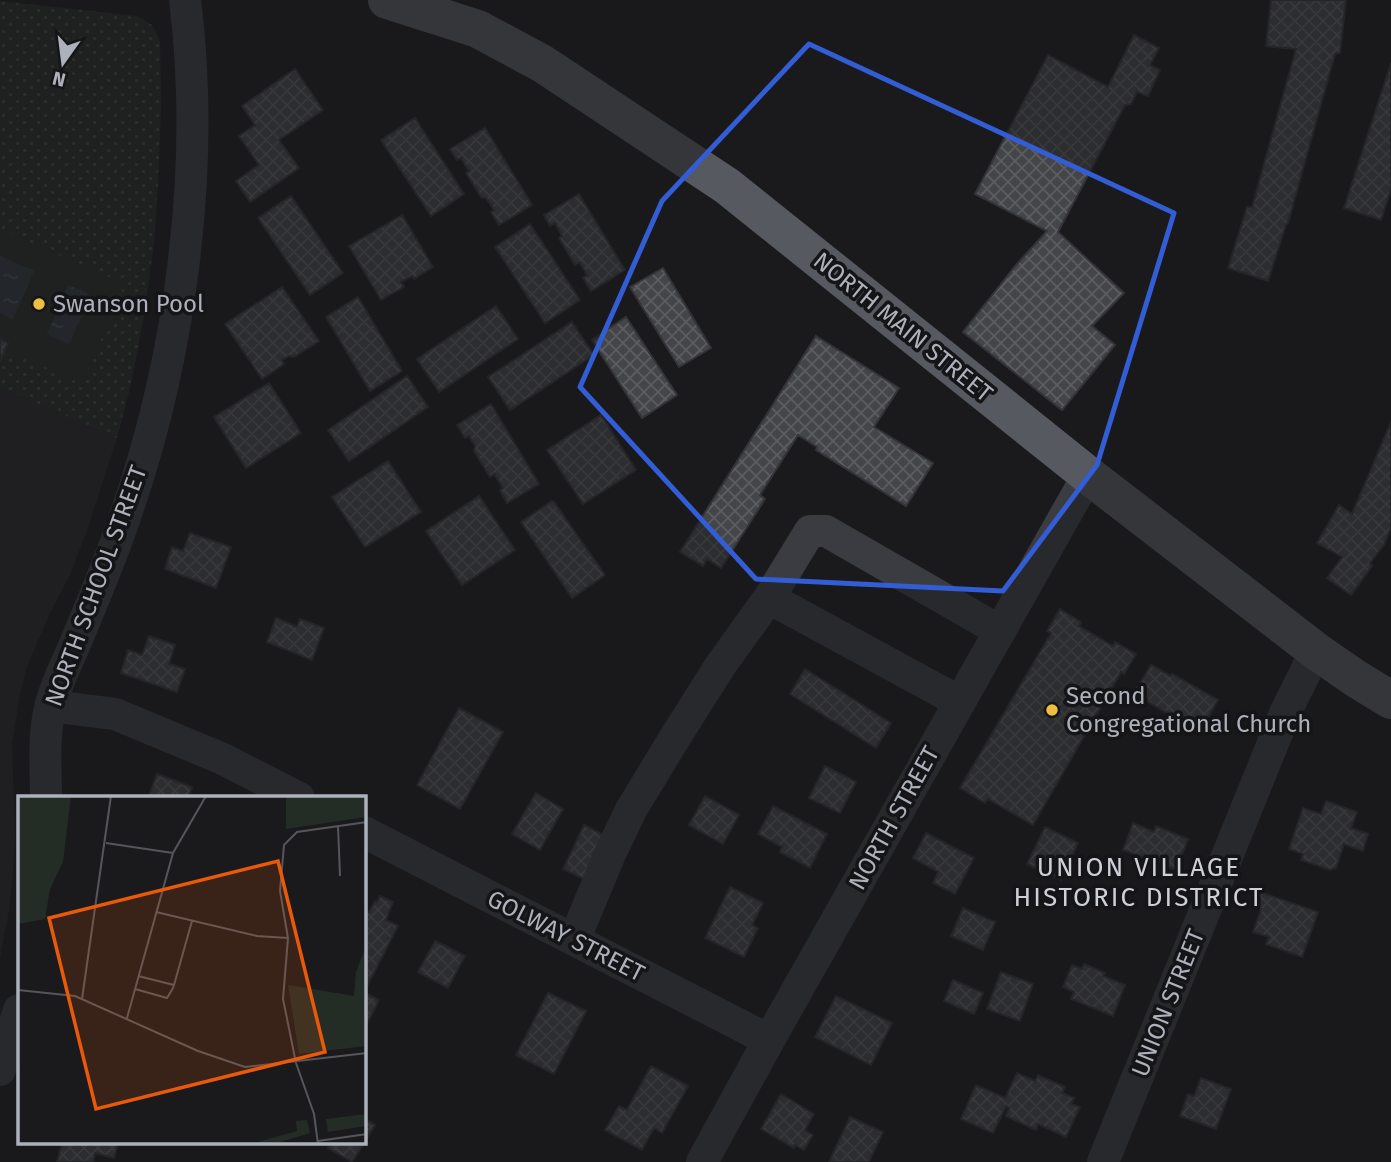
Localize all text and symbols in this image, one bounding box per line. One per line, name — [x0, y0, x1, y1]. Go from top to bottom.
north arrow — [28, 28, 98, 98]
text: N — [50, 66, 68, 92]
street label: NORTH MAIN STREET — [808, 246, 999, 408]
place label: Swanson Pool — [53, 290, 204, 318]
marker: Swanson Pool — [31, 296, 47, 312]
street label: NORTH SCHOOL STREET — [39, 461, 153, 710]
place label: Second Congregational Church — [1066, 682, 1311, 738]
marker: Second Congregational Church — [1044, 702, 1060, 718]
street label: NORTH STREET — [843, 741, 945, 895]
inset map — [18, 796, 366, 1144]
district label: UNION VILLAGE HISTORIC DISTRICT — [1014, 852, 1264, 913]
street label: GOLWAY STREET — [483, 884, 650, 988]
street label: UNION STREET — [1126, 925, 1210, 1081]

